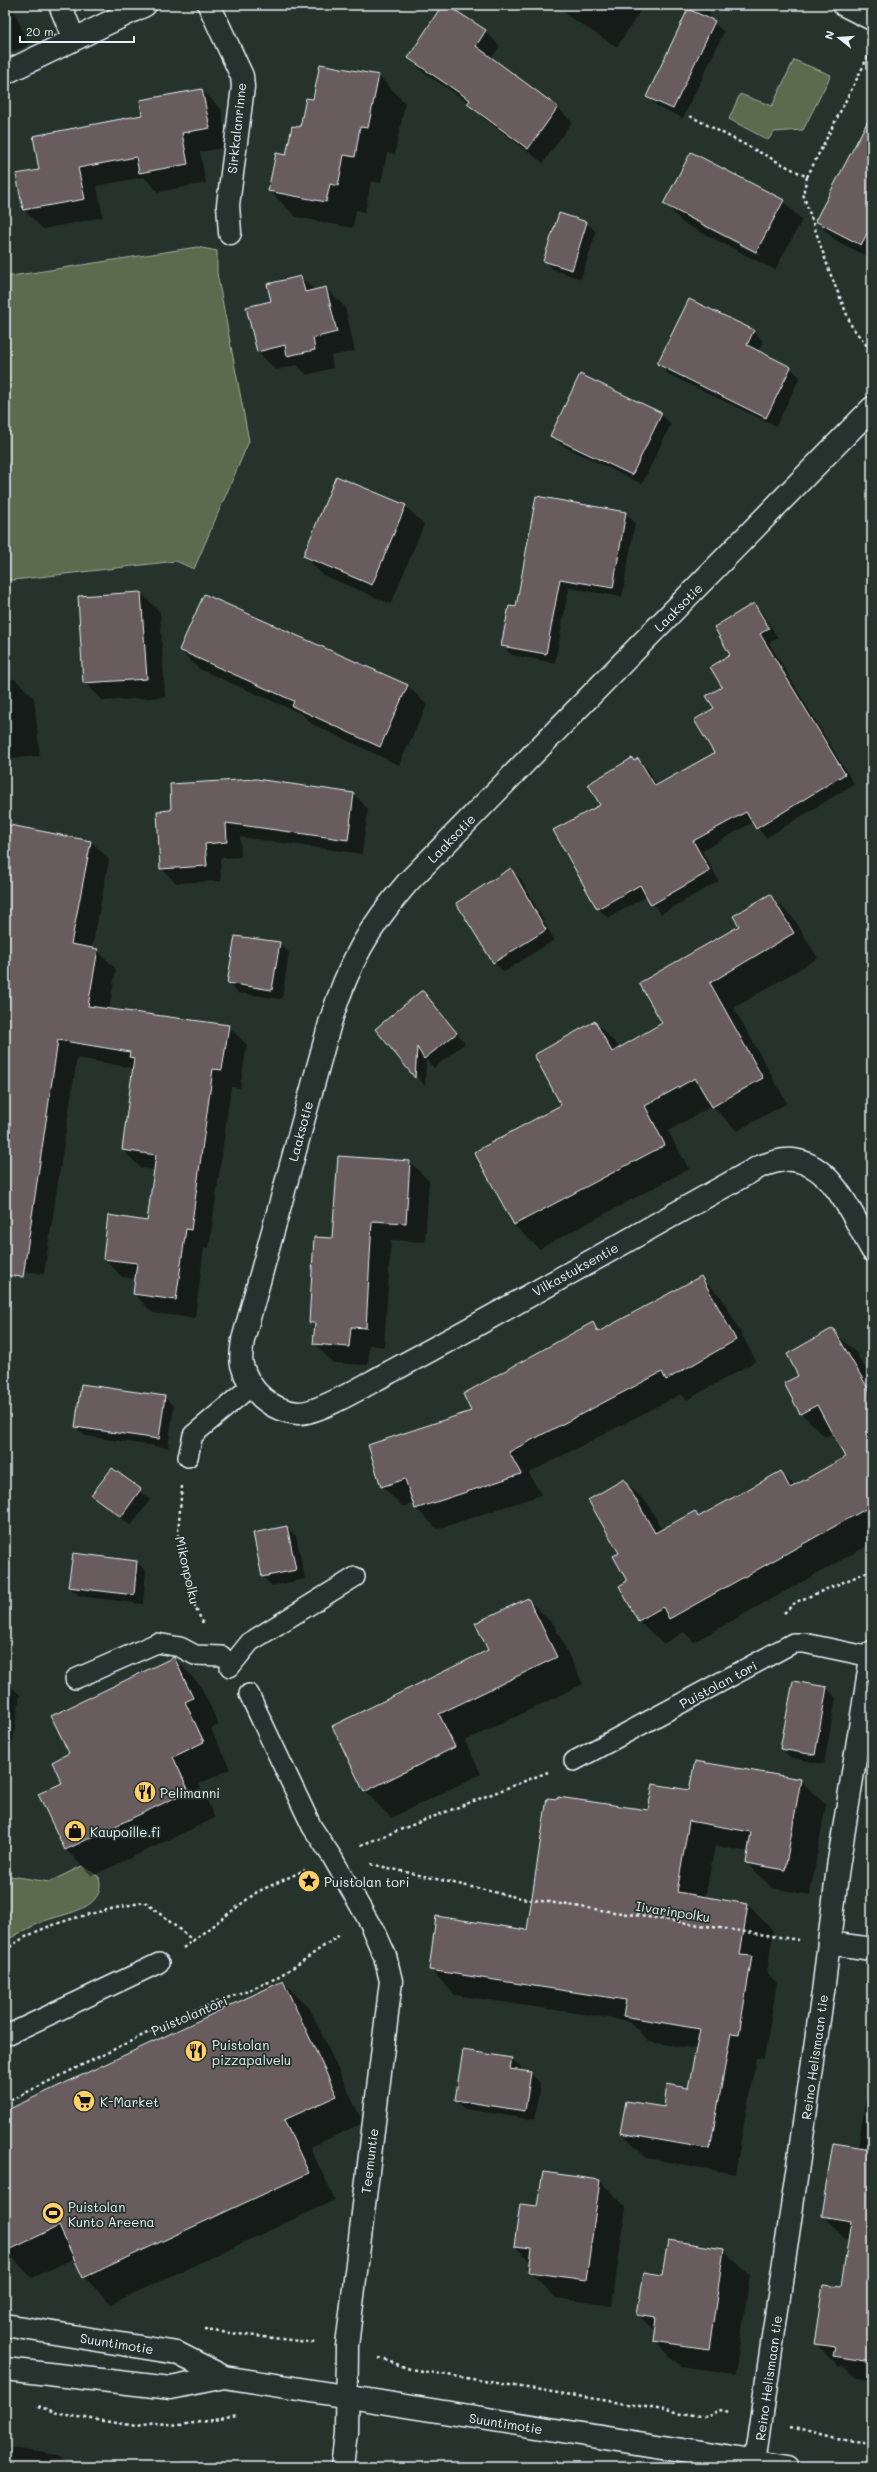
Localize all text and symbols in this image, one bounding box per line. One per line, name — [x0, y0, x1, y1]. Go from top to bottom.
scale bar — [20, 18, 134, 44]
north arrow — [819, 18, 859, 58]
text: 20 m — [26, 23, 54, 39]
text: N — [821, 29, 837, 41]
street label: Sirkkalanrinne — [223, 82, 249, 174]
street label: Laaksotie — [650, 579, 706, 635]
street label: Laaksotie — [423, 810, 479, 866]
street label: Laaksotie — [284, 1099, 316, 1163]
street label: Vilkastuksentie — [529, 1238, 621, 1300]
street label: Mikonpolku — [172, 1534, 204, 1606]
street label: Puistolan tori — [676, 1656, 760, 1712]
restaurant icon: Pelimanni — [132, 1779, 158, 1805]
place label: Pelimanni — [160, 1784, 220, 1801]
shop icon: Kaupoille.fi — [62, 1818, 88, 1844]
place label: Kaupoille.fi — [90, 1823, 160, 1840]
place icon: Puistolan tori — [296, 1868, 322, 1894]
place label: Puistolan tori — [324, 1873, 409, 1890]
street label: Iivarinpolku — [634, 1897, 712, 1925]
street label: Puistolantori — [148, 1991, 230, 2039]
street label: Reino Helismaan tie — [797, 1993, 831, 2121]
place label: Puistolan pizzapalvelu — [212, 2036, 291, 2068]
restaurant icon: Puistolan pizzapalvelu — [183, 2038, 209, 2064]
supermarket icon: K-Market — [71, 2088, 97, 2114]
place label: K-Market — [100, 2093, 159, 2110]
street label: Teemuntie — [357, 2127, 381, 2195]
place label: Puistolan Kunto Areena — [68, 2198, 155, 2230]
sports icon: Puistolan Kunto Areena — [40, 2200, 66, 2226]
street label: Reino Helismaan tie — [751, 2314, 785, 2442]
street label: Suuntimotie — [79, 2329, 155, 2357]
street label: Suuntimotie — [468, 2409, 544, 2437]

